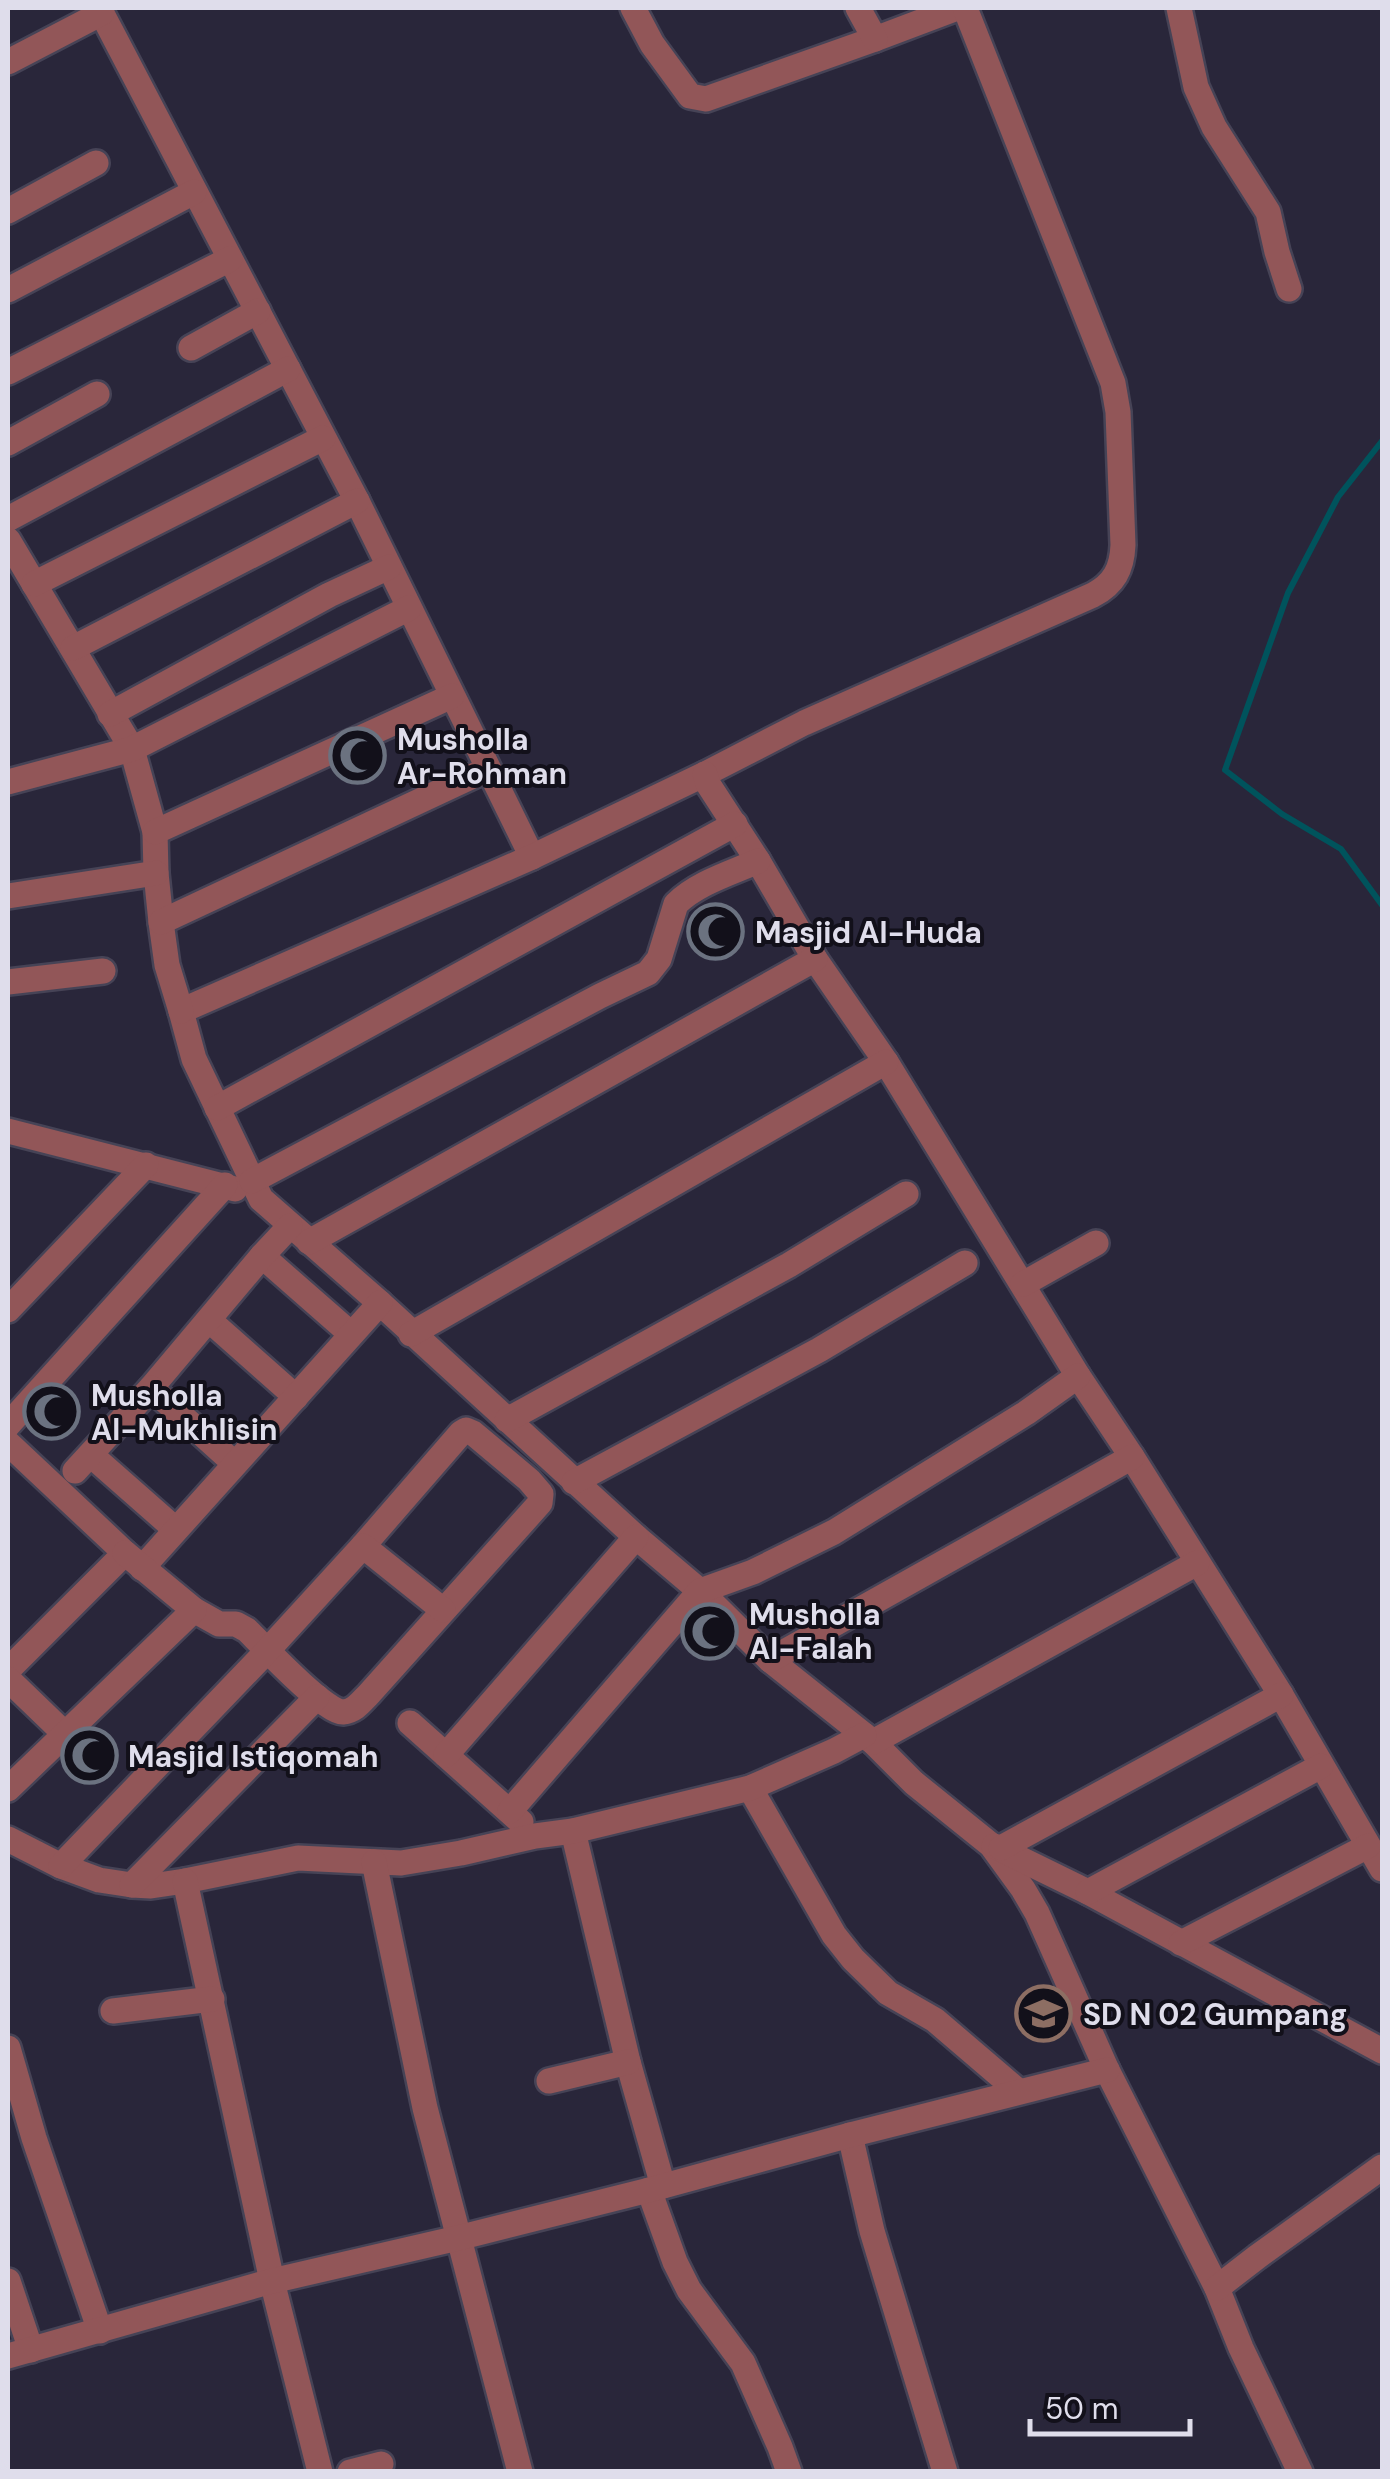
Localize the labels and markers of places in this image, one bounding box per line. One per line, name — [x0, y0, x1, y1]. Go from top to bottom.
place label: Musholla Ar-Rohman — [397, 720, 567, 793]
mosque icon: Musholla Ar-Rohman — [328, 726, 388, 786]
mosque icon: Masjid Al-Huda — [686, 902, 746, 962]
place label: Masjid Al-Huda — [755, 913, 982, 952]
place label: Musholla Al-Mukhlisin — [91, 1376, 277, 1449]
mosque icon: Musholla Al-Mukhlisin — [22, 1382, 82, 1442]
place label: Musholla Al-Falah — [749, 1595, 880, 1668]
mosque icon: Musholla Al-Falah — [680, 1601, 740, 1661]
mosque icon: Masjid Istiqomah — [59, 1726, 119, 1786]
place label: Masjid Istiqomah — [128, 1737, 378, 1776]
school or university icon: SD N 02 Gumpang — [1014, 1984, 1074, 2044]
place label: SD N 02 Gumpang — [1083, 1995, 1347, 2034]

